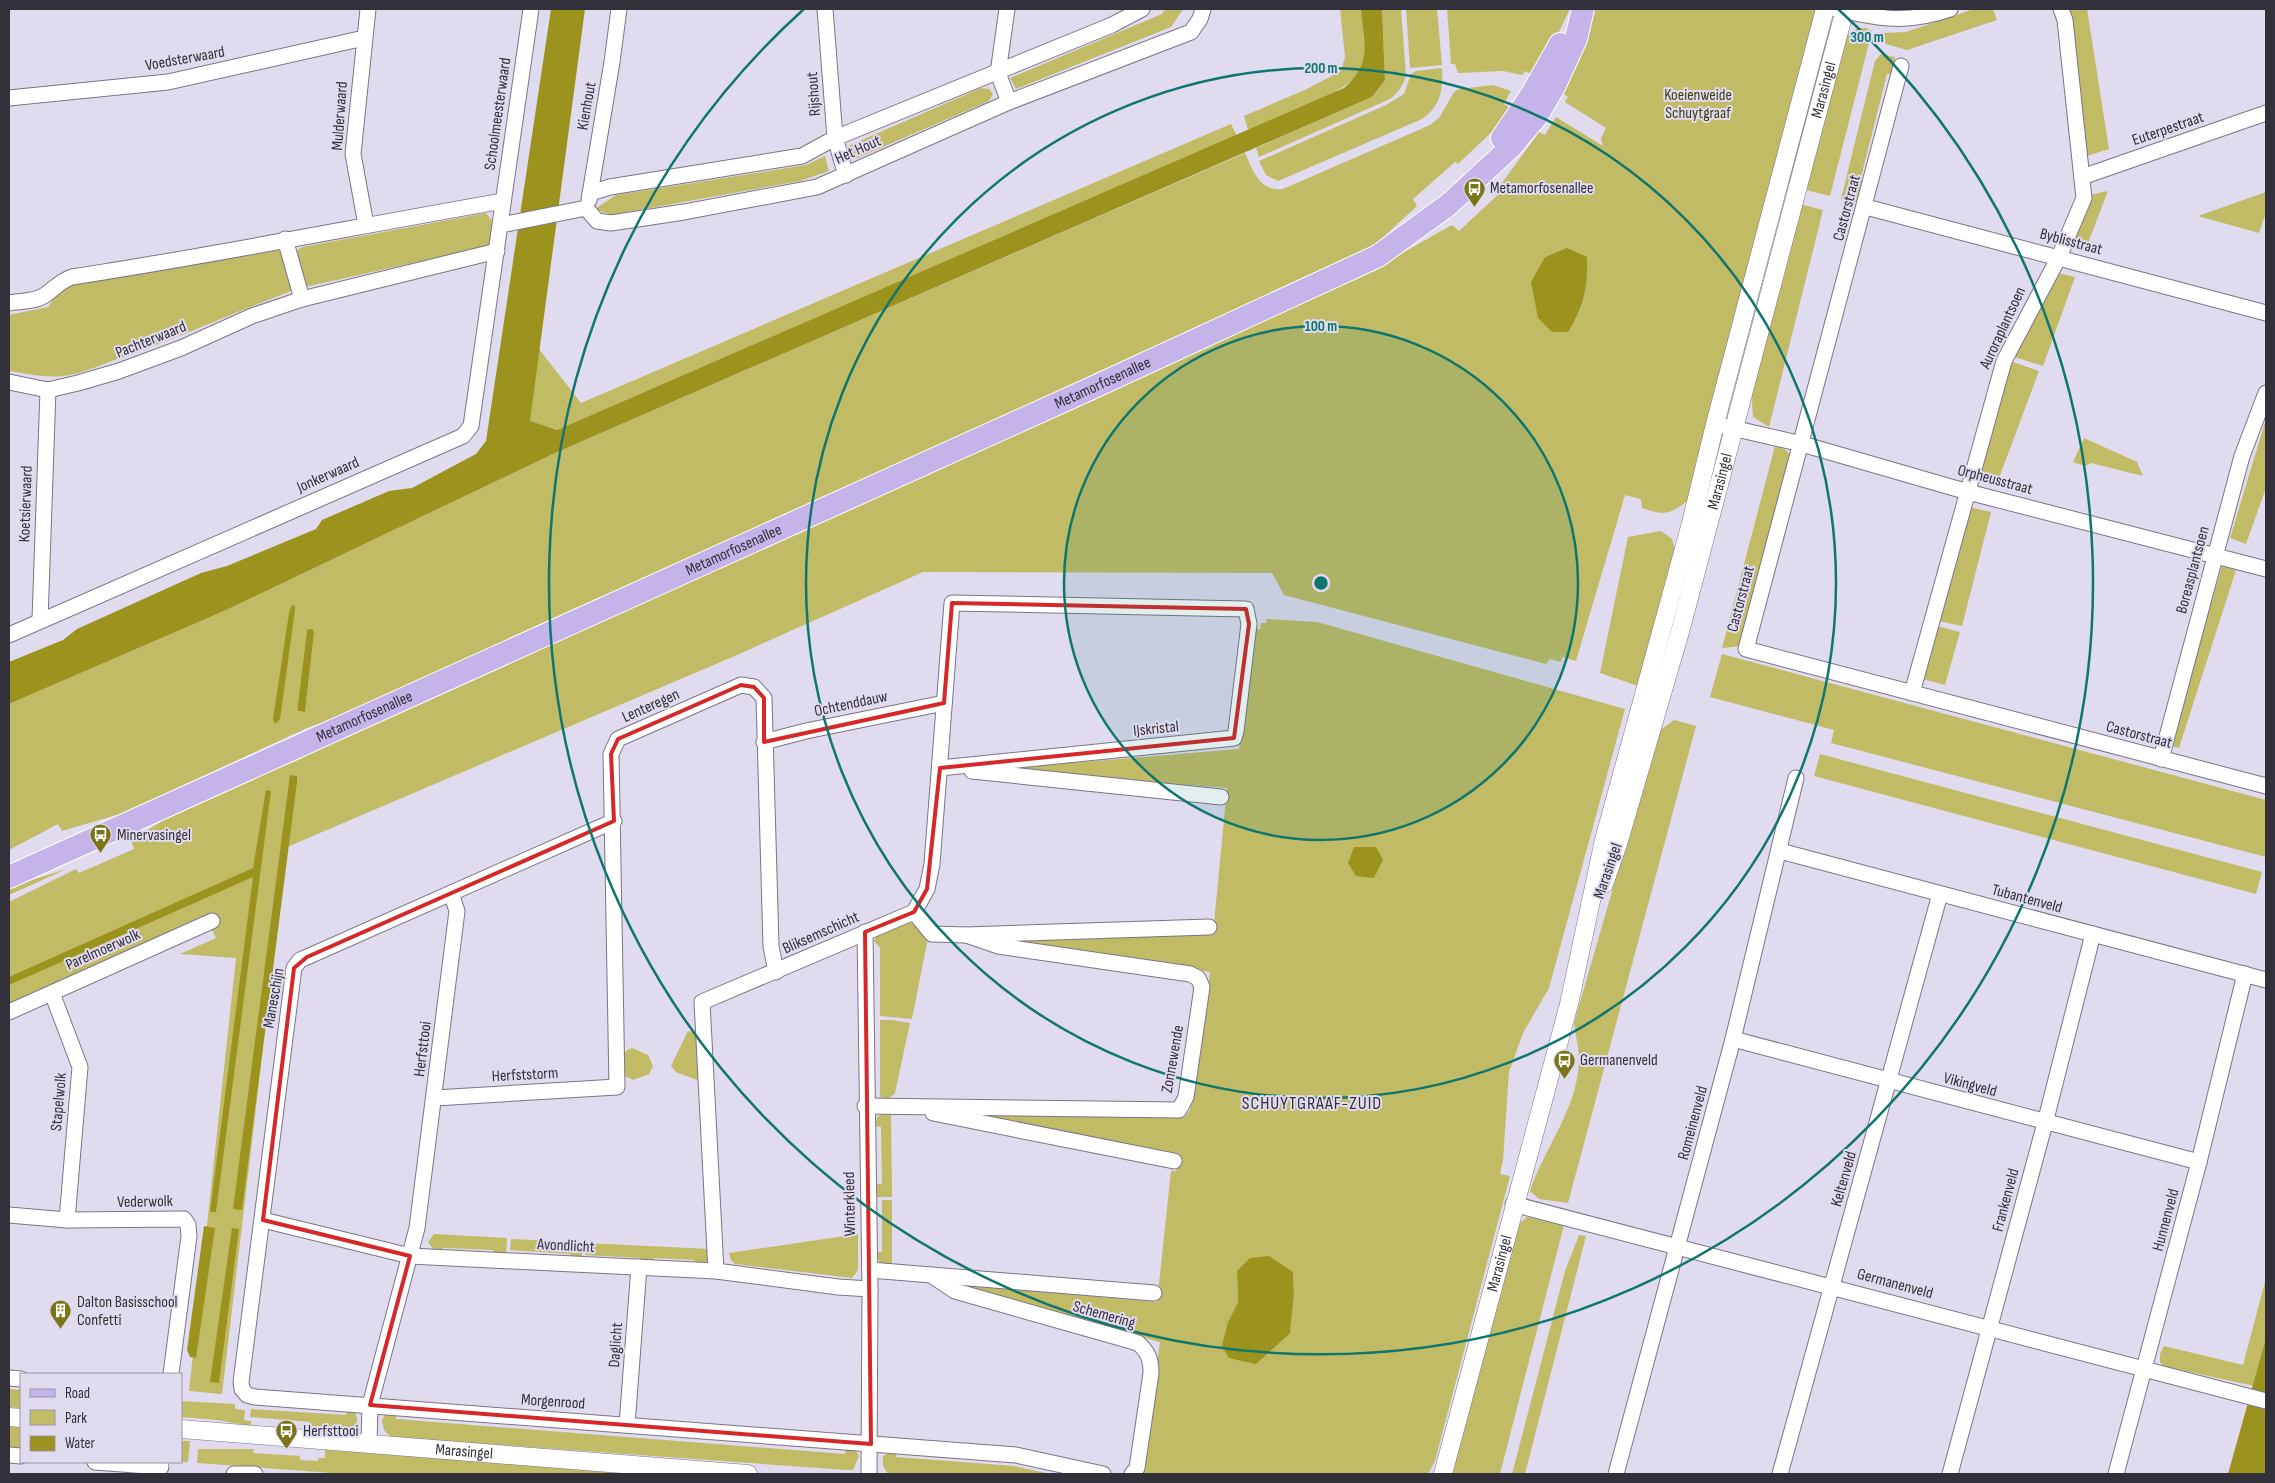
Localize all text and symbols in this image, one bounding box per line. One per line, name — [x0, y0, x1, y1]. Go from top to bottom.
text: 300 m — [1850, 28, 1884, 47]
street label: Voedsterwaard — [144, 43, 226, 75]
street label: Schoolmeesterwaard — [481, 57, 515, 171]
text: 200 m — [1304, 59, 1338, 78]
street label: Marasingel — [1807, 60, 1840, 120]
street label: Rijshout — [803, 71, 825, 117]
street label: Kienhout — [573, 80, 601, 132]
street label: Mulderwaard — [328, 81, 352, 151]
park label: Koeienweide Schuytgraaf — [1664, 86, 1732, 123]
street label: Euterpestraat — [2130, 108, 2206, 150]
street label: Het Hout — [832, 131, 884, 168]
street label: Castorstraat — [1829, 173, 1865, 243]
bus stop icon: Metamorfosenallee — [1462, 176, 1486, 207]
place label: Metamorfosenallee — [1490, 179, 1593, 198]
street label: Byblisstraat — [2038, 225, 2104, 259]
street label: Auroraplantsoen — [1975, 284, 2030, 373]
street label: Pachterwaard — [113, 317, 189, 363]
text: 100 m — [1305, 317, 1337, 336]
street label: Metamorfosenallee — [1052, 353, 1154, 413]
street label: Marasingel — [1703, 451, 1736, 512]
street label: Jonkerwaard — [293, 453, 362, 498]
street label: Orpheusstraat — [1955, 461, 2035, 499]
street label: Koetsierwaard — [15, 465, 37, 543]
street label: Metamorfosenallee — [682, 520, 785, 580]
street label: Boreasplantsoen — [2172, 524, 2214, 616]
street label: Castorstraat — [1723, 564, 1759, 634]
centre of rings — [1312, 574, 1330, 592]
street label: Lenteregen — [619, 685, 683, 727]
street label: Metamorfosenallee — [313, 687, 416, 746]
street label: Ochtenddauw — [813, 687, 889, 721]
street label: IJskristal — [1132, 717, 1180, 741]
street label: Castorstraat — [2104, 717, 2174, 753]
bus stop icon: Minervasingel — [89, 823, 113, 854]
place label: Minervasingel — [117, 826, 191, 845]
street label: Marasingel — [1590, 841, 1626, 901]
street label: Tubantenveld — [1990, 881, 2064, 917]
street label: Bliksemschicht — [780, 908, 862, 958]
street label: Parelmoerwolk — [63, 925, 143, 975]
street label: Maneschijn — [259, 966, 289, 1030]
street label: Herfsttooi — [410, 1020, 436, 1078]
street label: Zonnewende — [1158, 1024, 1188, 1094]
bus stop icon: Germanenveld — [1552, 1048, 1576, 1079]
place label: Germanenveld — [1580, 1051, 1658, 1070]
street label: Herfststorm — [491, 1064, 559, 1086]
street label: Vikingveld — [1941, 1069, 1999, 1101]
street label: Stapelwolk — [47, 1072, 71, 1132]
street label: Romeinenveld — [1674, 1084, 1712, 1162]
district label: SCHUYTGRAAF-ZUID — [1242, 1093, 1382, 1114]
street label: Keltenveld — [1827, 1149, 1861, 1209]
street label: Frankenveld — [1988, 1166, 2024, 1234]
street label: Winterkleed — [840, 1171, 860, 1237]
street label: Hunnenveld — [2149, 1187, 2183, 1253]
street label: Vederwolk — [117, 1192, 173, 1212]
street label: Marasingel — [1483, 1233, 1516, 1294]
street label: Avondlicht — [536, 1235, 595, 1257]
street label: Germanenveld — [1855, 1265, 1935, 1303]
place label: Dalton Basisschool Confetti — [77, 1293, 178, 1330]
street label: Schemering — [1071, 1297, 1137, 1333]
building icon: Dalton Basisschool Confetti — [49, 1299, 73, 1330]
street label: Daglicht — [605, 1322, 627, 1368]
legend — [20, 1373, 182, 1463]
text: Road — [65, 1384, 90, 1403]
street label: Morgenrood — [520, 1390, 586, 1414]
text: Park — [65, 1409, 87, 1428]
bus stop icon: Herfsttooi — [275, 1419, 299, 1450]
place label: Herfsttooi — [303, 1422, 359, 1441]
text: Water — [65, 1434, 96, 1453]
street label: Marasingel — [435, 1440, 494, 1463]

